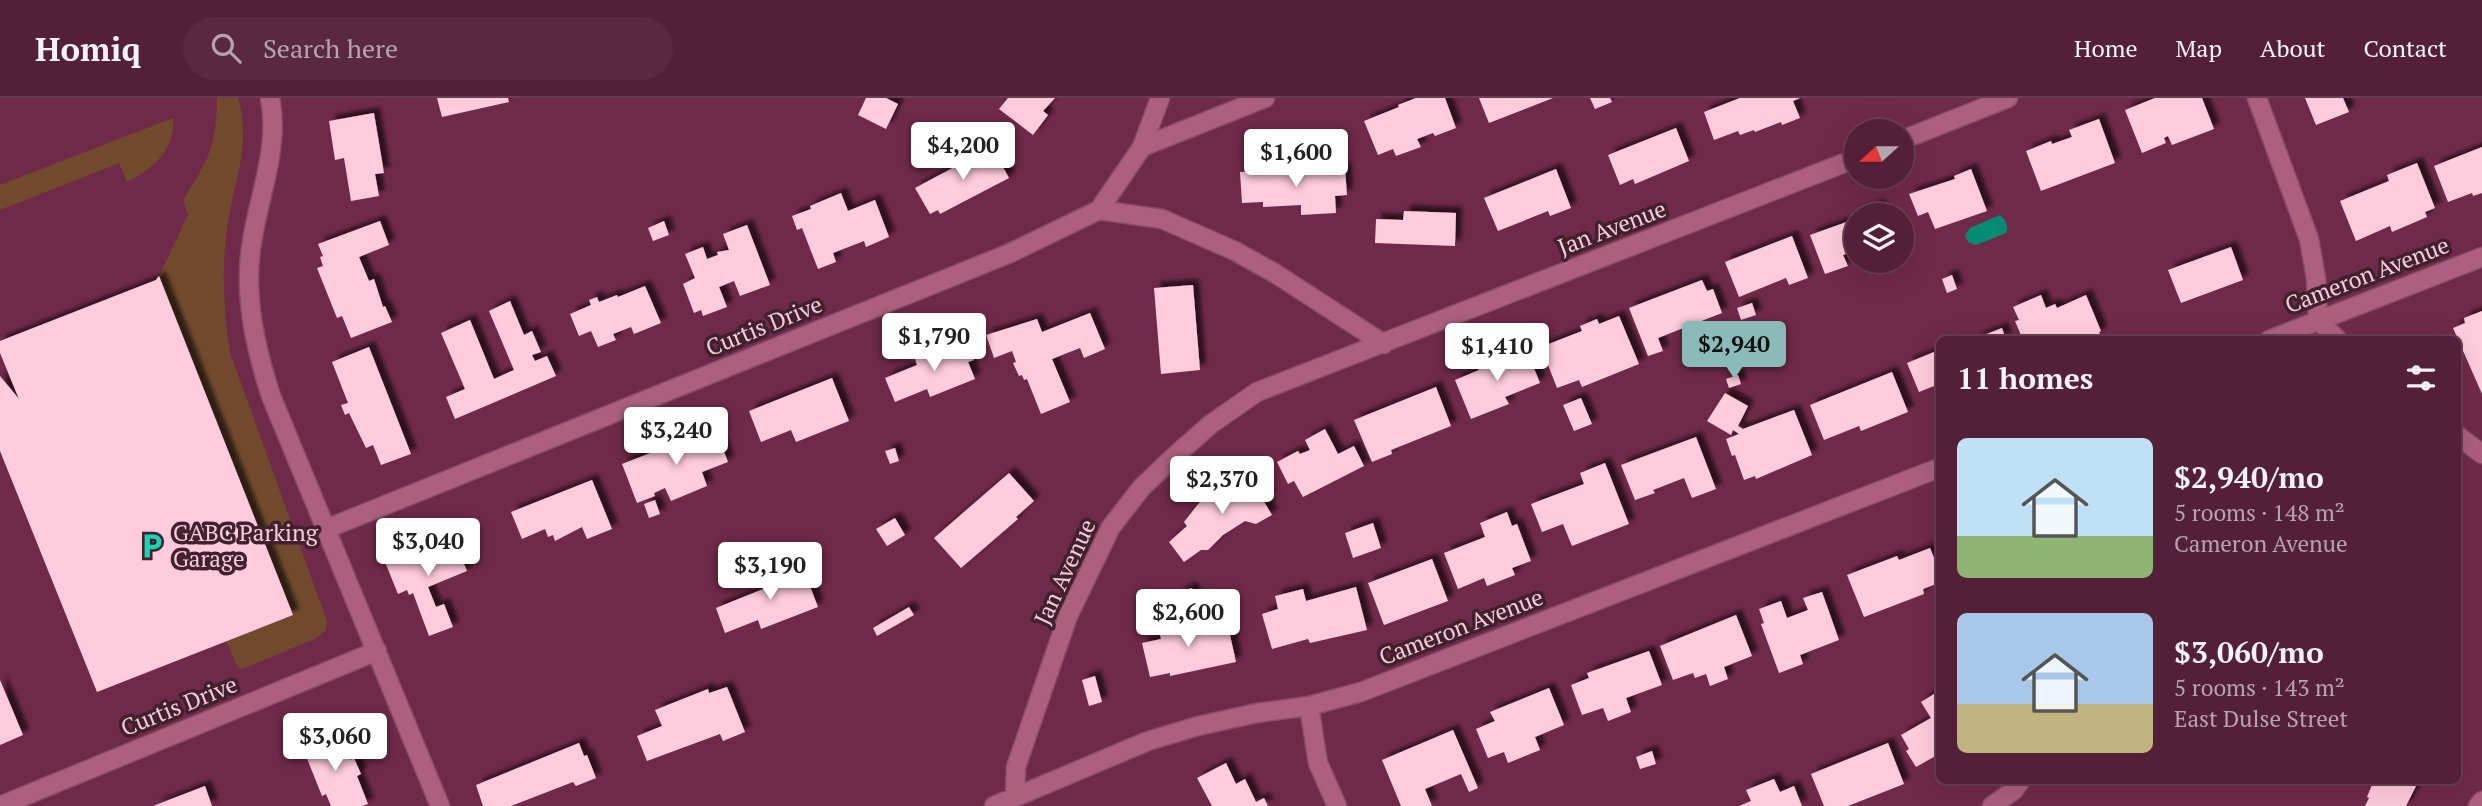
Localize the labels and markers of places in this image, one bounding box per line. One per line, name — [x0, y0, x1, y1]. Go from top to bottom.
pin: $4,200 — [906, 122, 1020, 182]
pin: $1,600 — [1239, 130, 1353, 189]
pin: $1,790 — [877, 314, 991, 373]
pin: $2,940 — [1677, 322, 1791, 381]
pin: $1,410 — [1440, 324, 1554, 383]
pin: $3,240 — [619, 408, 733, 467]
pin: $2,370 — [1165, 456, 1279, 516]
place label: GABC Parking Garage — [173, 517, 319, 574]
pin: $3,040 — [371, 518, 485, 578]
parking icon: GABC Parking Garage — [137, 531, 167, 561]
pin: $3,190 — [713, 542, 827, 602]
pin: $2,600 — [1131, 589, 1245, 649]
pin: $3,060 — [278, 714, 392, 773]

